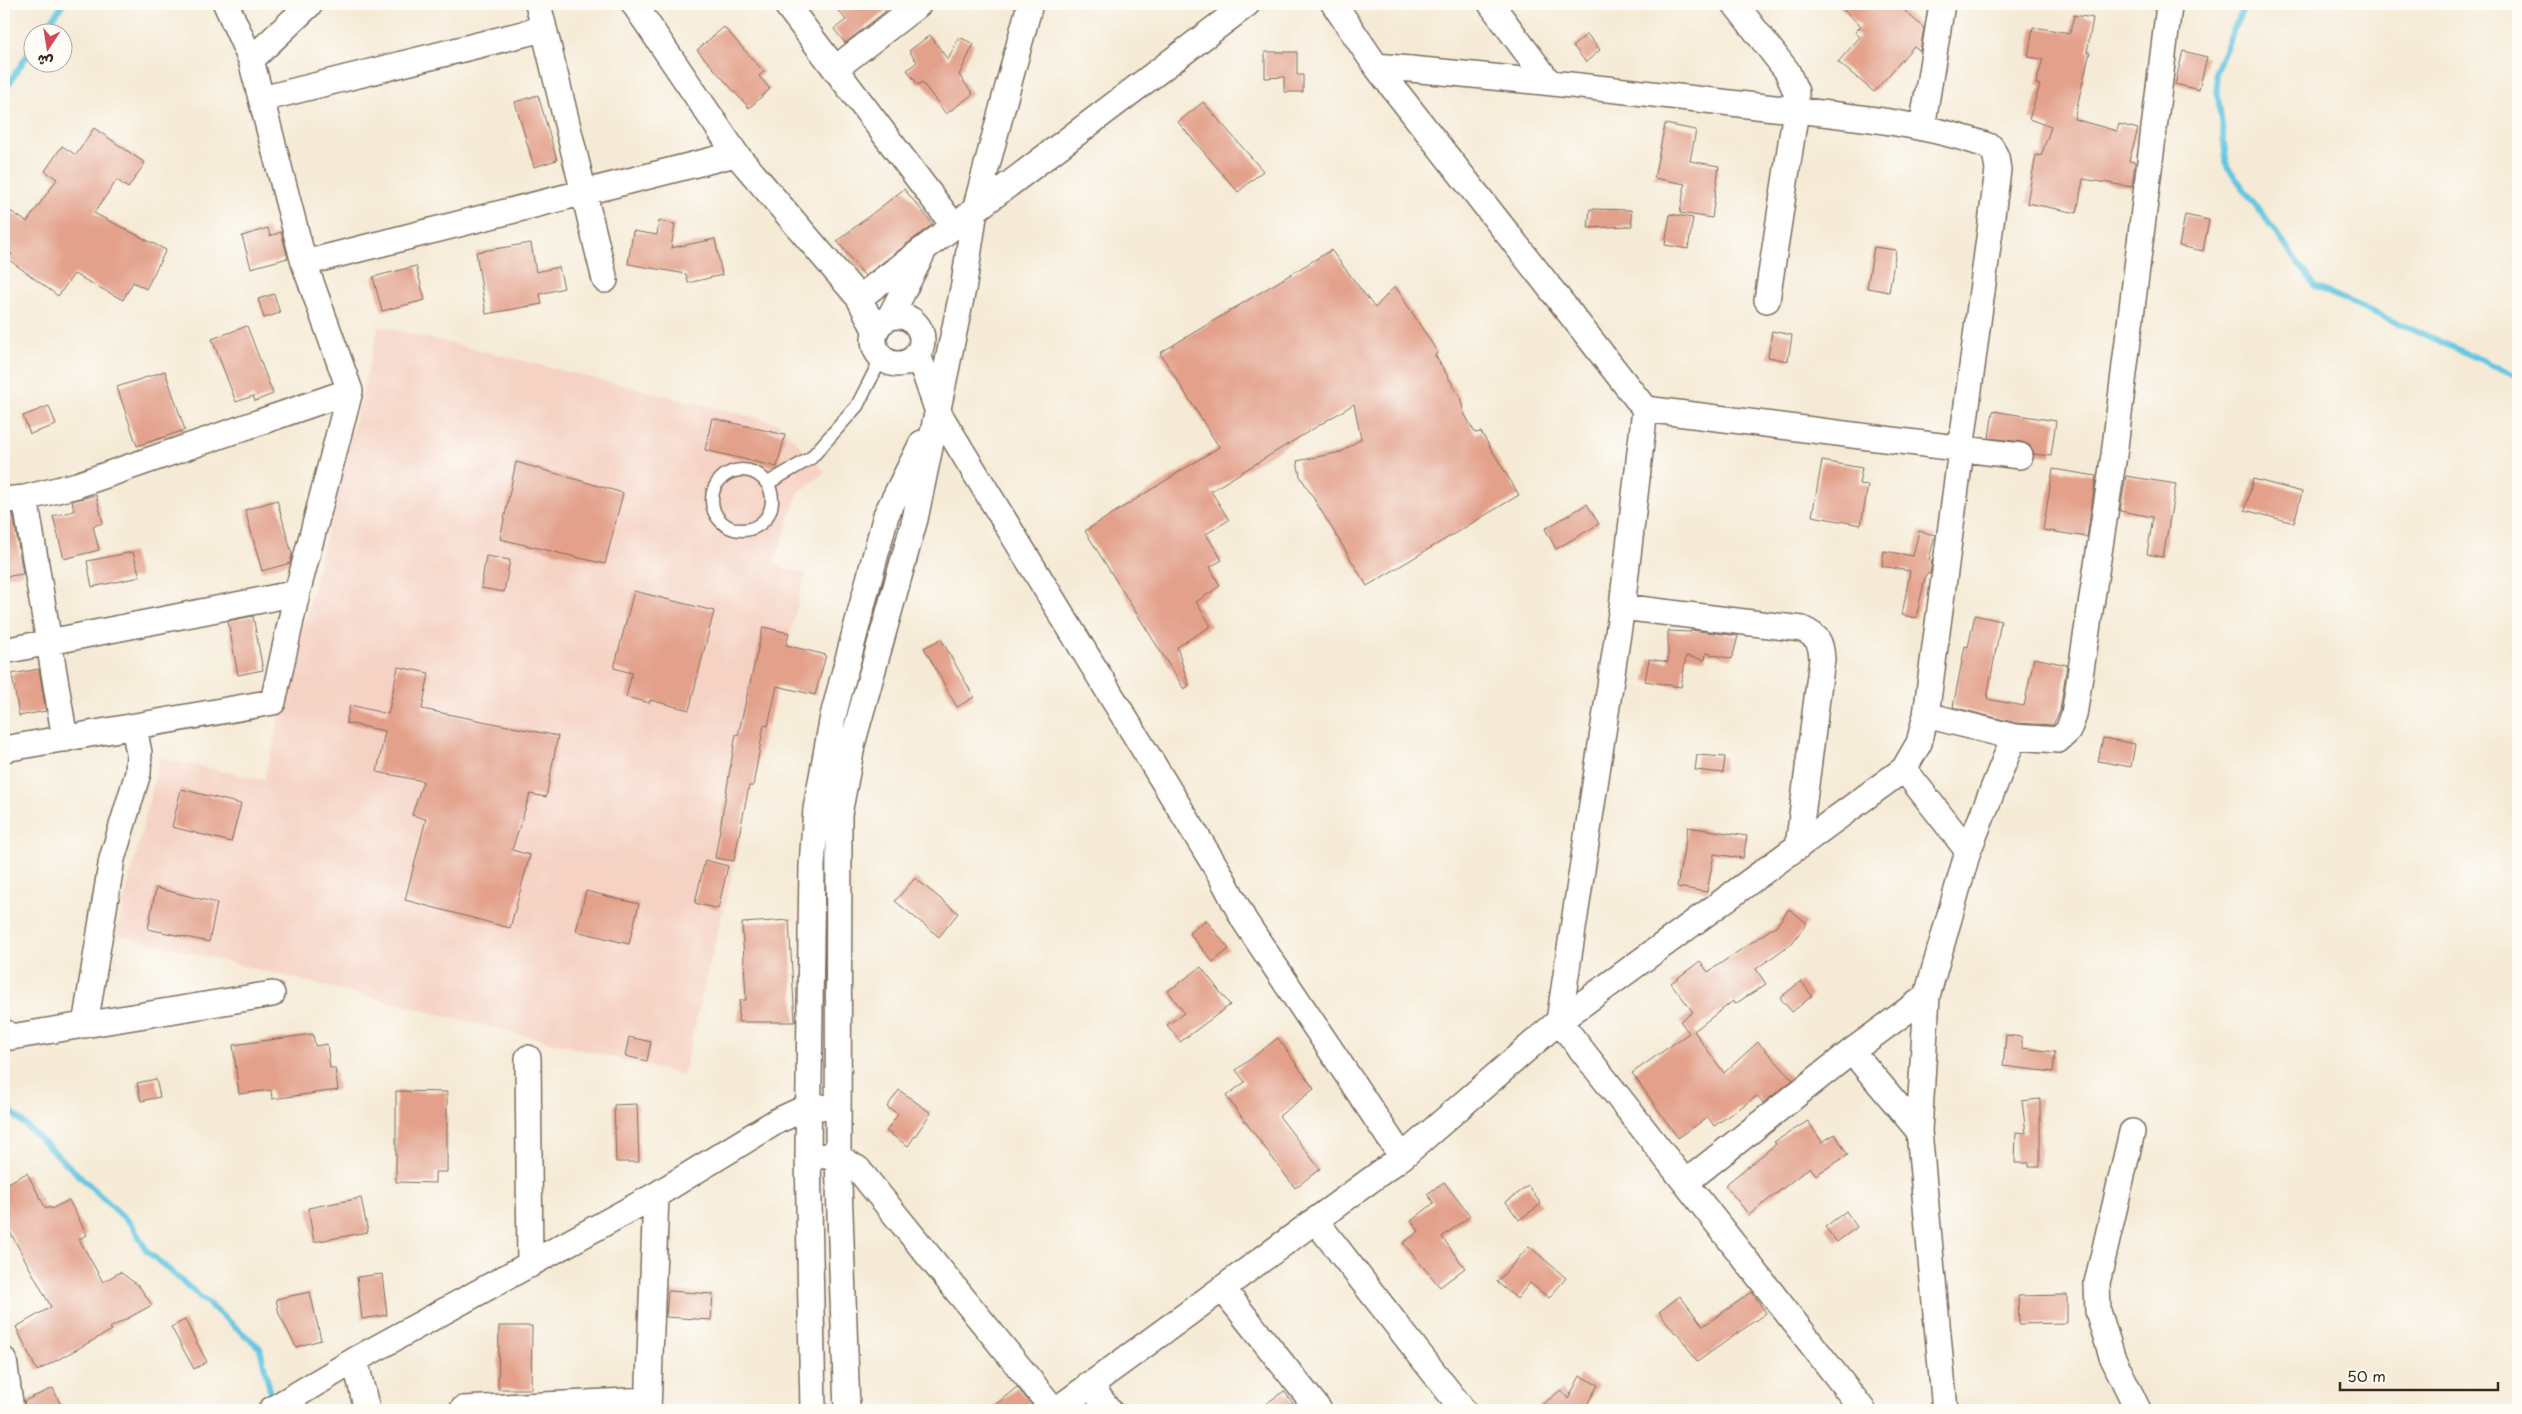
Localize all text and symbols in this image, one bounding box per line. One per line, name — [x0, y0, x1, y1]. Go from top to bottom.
north arrow — [22, 22, 72, 72]
text: ش — [35, 49, 55, 73]
scale bar — [2340, 1359, 2497, 1391]
text: 50 m — [2347, 1364, 2386, 1387]

